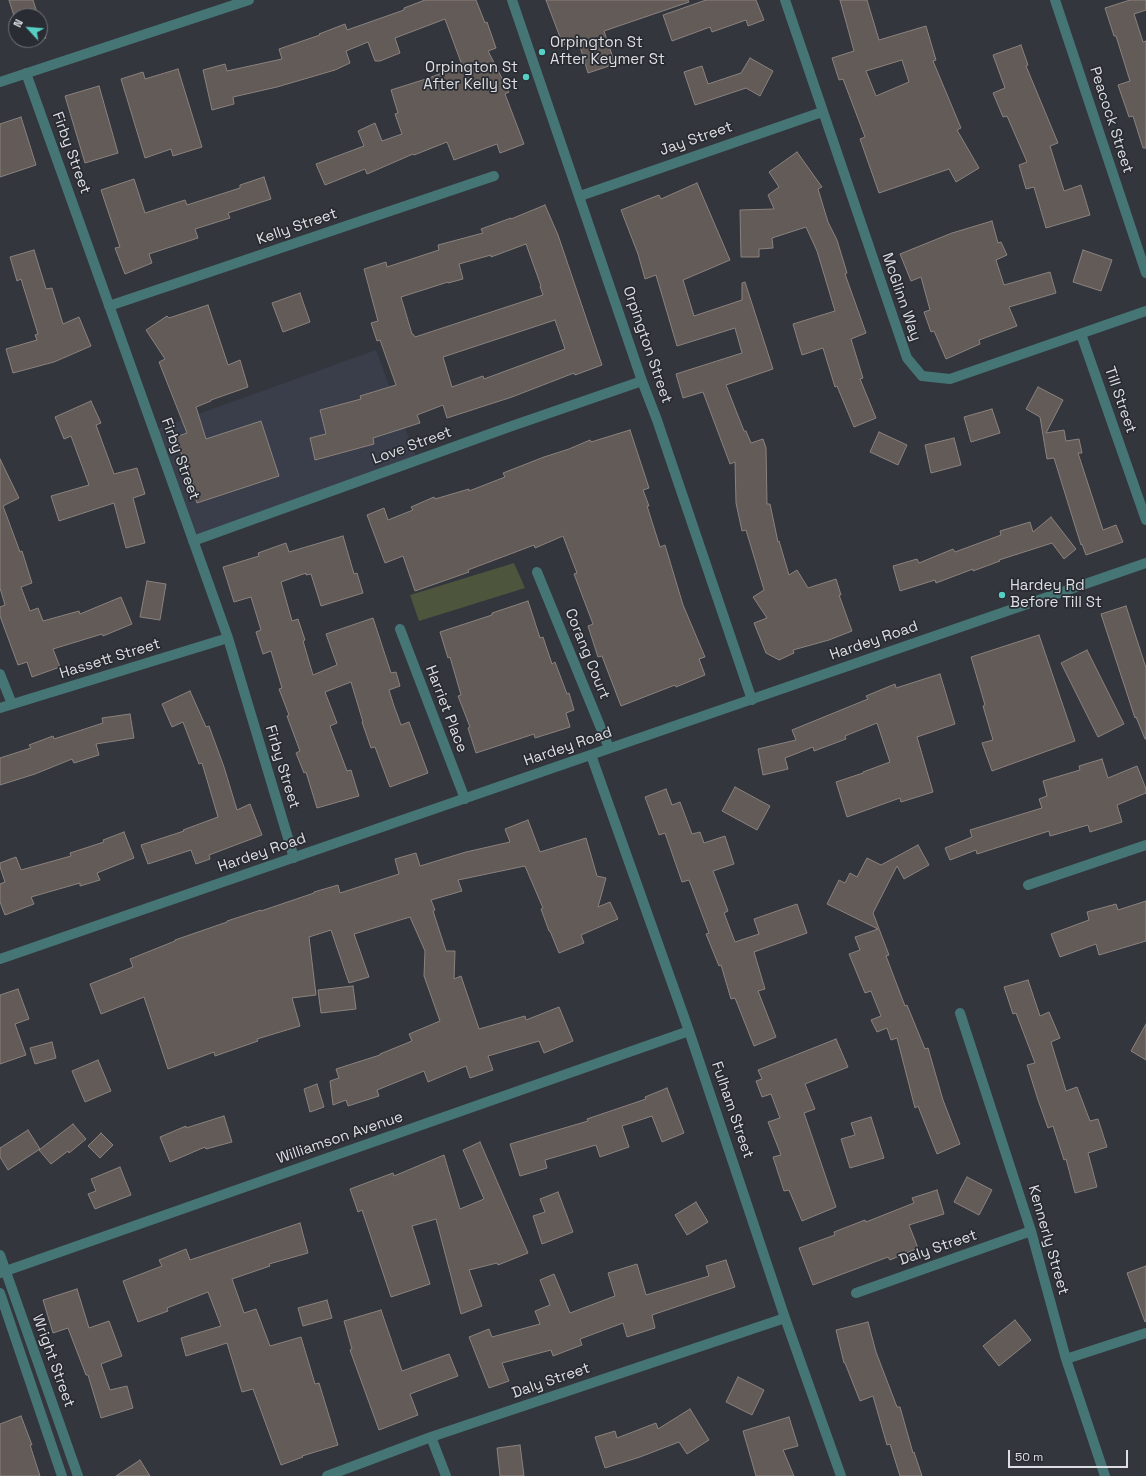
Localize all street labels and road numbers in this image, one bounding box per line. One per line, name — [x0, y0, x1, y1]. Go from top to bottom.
street label: Peacock Street — [1085, 64, 1137, 176]
street label: Firby Street — [48, 110, 94, 196]
street label: Jay Street — [657, 118, 735, 160]
street label: Kelly Street — [254, 205, 340, 249]
street label: McGlinn Way — [878, 251, 924, 343]
street label: Orpington Street — [619, 284, 675, 406]
street label: Till Street — [1100, 364, 1140, 436]
street label: Firby Street — [157, 416, 203, 502]
street label: Love Street — [370, 423, 454, 469]
street label: Corang Court — [561, 606, 613, 702]
street label: Hardey Road — [827, 617, 921, 665]
street label: Hassett Street — [57, 635, 163, 683]
street label: Harriet Place — [421, 663, 471, 755]
street label: Firby Street — [261, 723, 303, 811]
street label: Hardey Road — [521, 723, 615, 771]
street label: Hardey Road — [215, 829, 309, 877]
street label: Fulham Street — [707, 1059, 757, 1161]
street label: Williamson Avenue — [274, 1108, 406, 1168]
street label: Kennerly Street — [1024, 1183, 1072, 1297]
street label: Daly Street — [897, 1226, 979, 1270]
street label: Wright Street — [28, 1312, 78, 1410]
street label: Daly Street — [510, 1359, 592, 1403]

